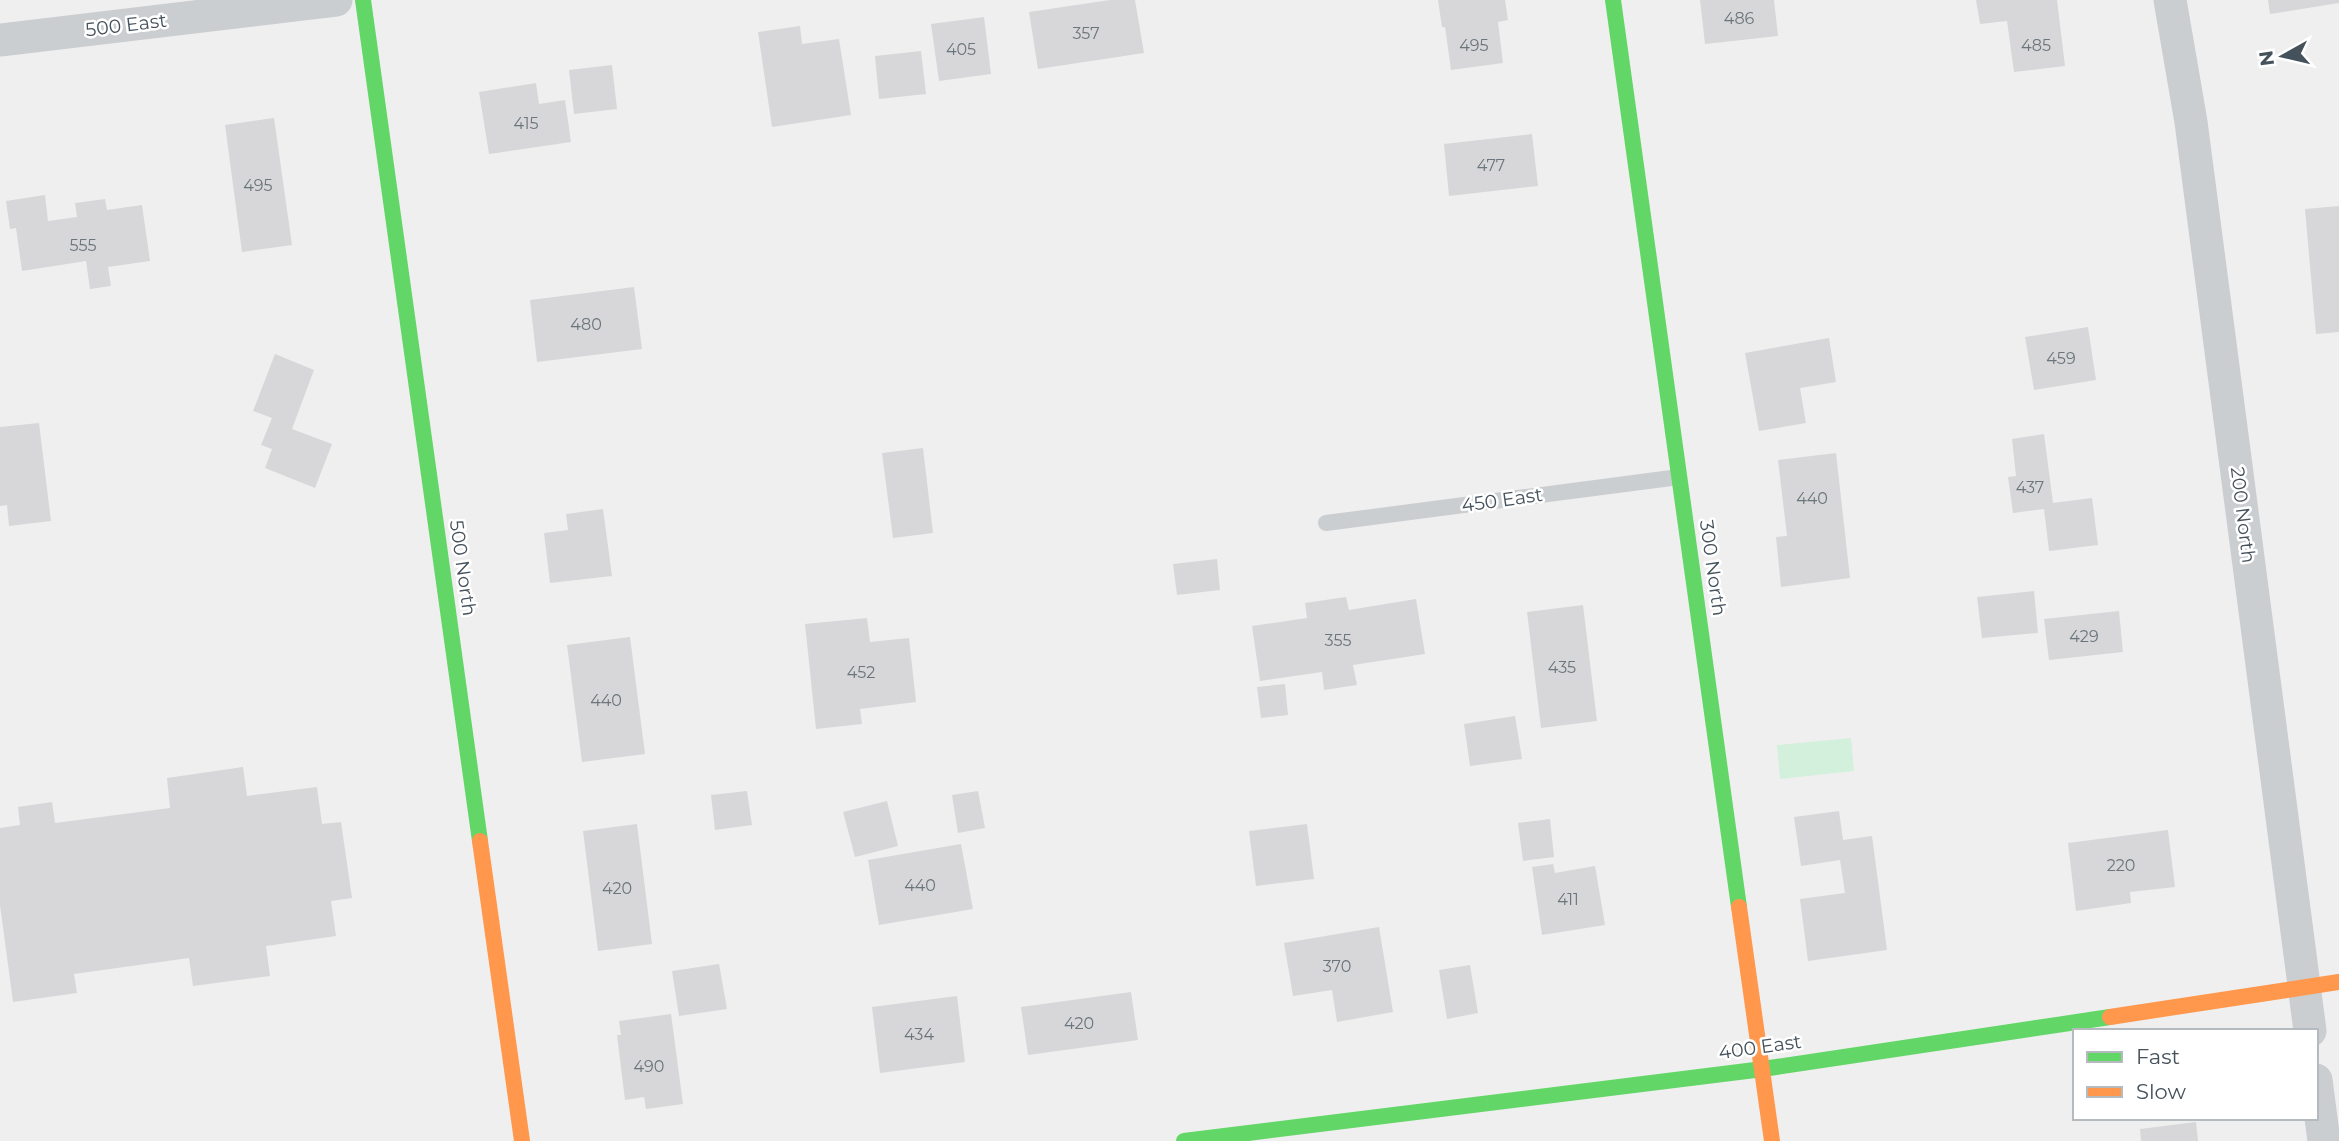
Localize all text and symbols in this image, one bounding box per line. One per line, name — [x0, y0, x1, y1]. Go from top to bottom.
street label: 500 East — [84, 9, 168, 41]
house number: 486 — [1724, 9, 1755, 28]
north arrow — [2248, 21, 2318, 91]
house number: 357 — [1072, 24, 1100, 43]
house number: 495 — [1459, 36, 1489, 55]
house number: 485 — [2021, 36, 2051, 55]
house number: 405 — [946, 40, 976, 59]
text: N — [2254, 49, 2279, 68]
house number: 415 — [513, 114, 539, 133]
house number: 477 — [1477, 156, 1505, 175]
house number: 495 — [243, 176, 273, 195]
house number: 555 — [69, 236, 97, 255]
house number: 480 — [570, 315, 602, 334]
house number: 459 — [2046, 349, 2076, 368]
street label: 200 North — [2226, 466, 2260, 564]
house number: 437 — [2016, 478, 2044, 497]
street label: 450 East — [1460, 483, 1544, 517]
house number: 440 — [1796, 489, 1828, 508]
street label: 500 North — [445, 519, 481, 617]
street label: 300 North — [1695, 519, 1731, 617]
house number: 429 — [2069, 627, 2099, 646]
house number: 355 — [1325, 631, 1351, 650]
house number: 435 — [1548, 658, 1576, 677]
house number: 452 — [847, 663, 875, 682]
house number: 440 — [590, 691, 622, 710]
house number: 220 — [2107, 856, 2135, 875]
house number: 440 — [904, 876, 936, 895]
house number: 420 — [602, 879, 632, 898]
house number: 411 — [1557, 890, 1579, 909]
house number: 370 — [1323, 957, 1351, 976]
house number: 420 — [1064, 1014, 1094, 1033]
house number: 434 — [904, 1025, 934, 1044]
legend — [2073, 1029, 2318, 1120]
street label: 400 East — [1717, 1030, 1803, 1064]
text: Fast — [2136, 1044, 2180, 1069]
house number: 490 — [634, 1057, 664, 1076]
text: Slow — [2136, 1079, 2186, 1104]

